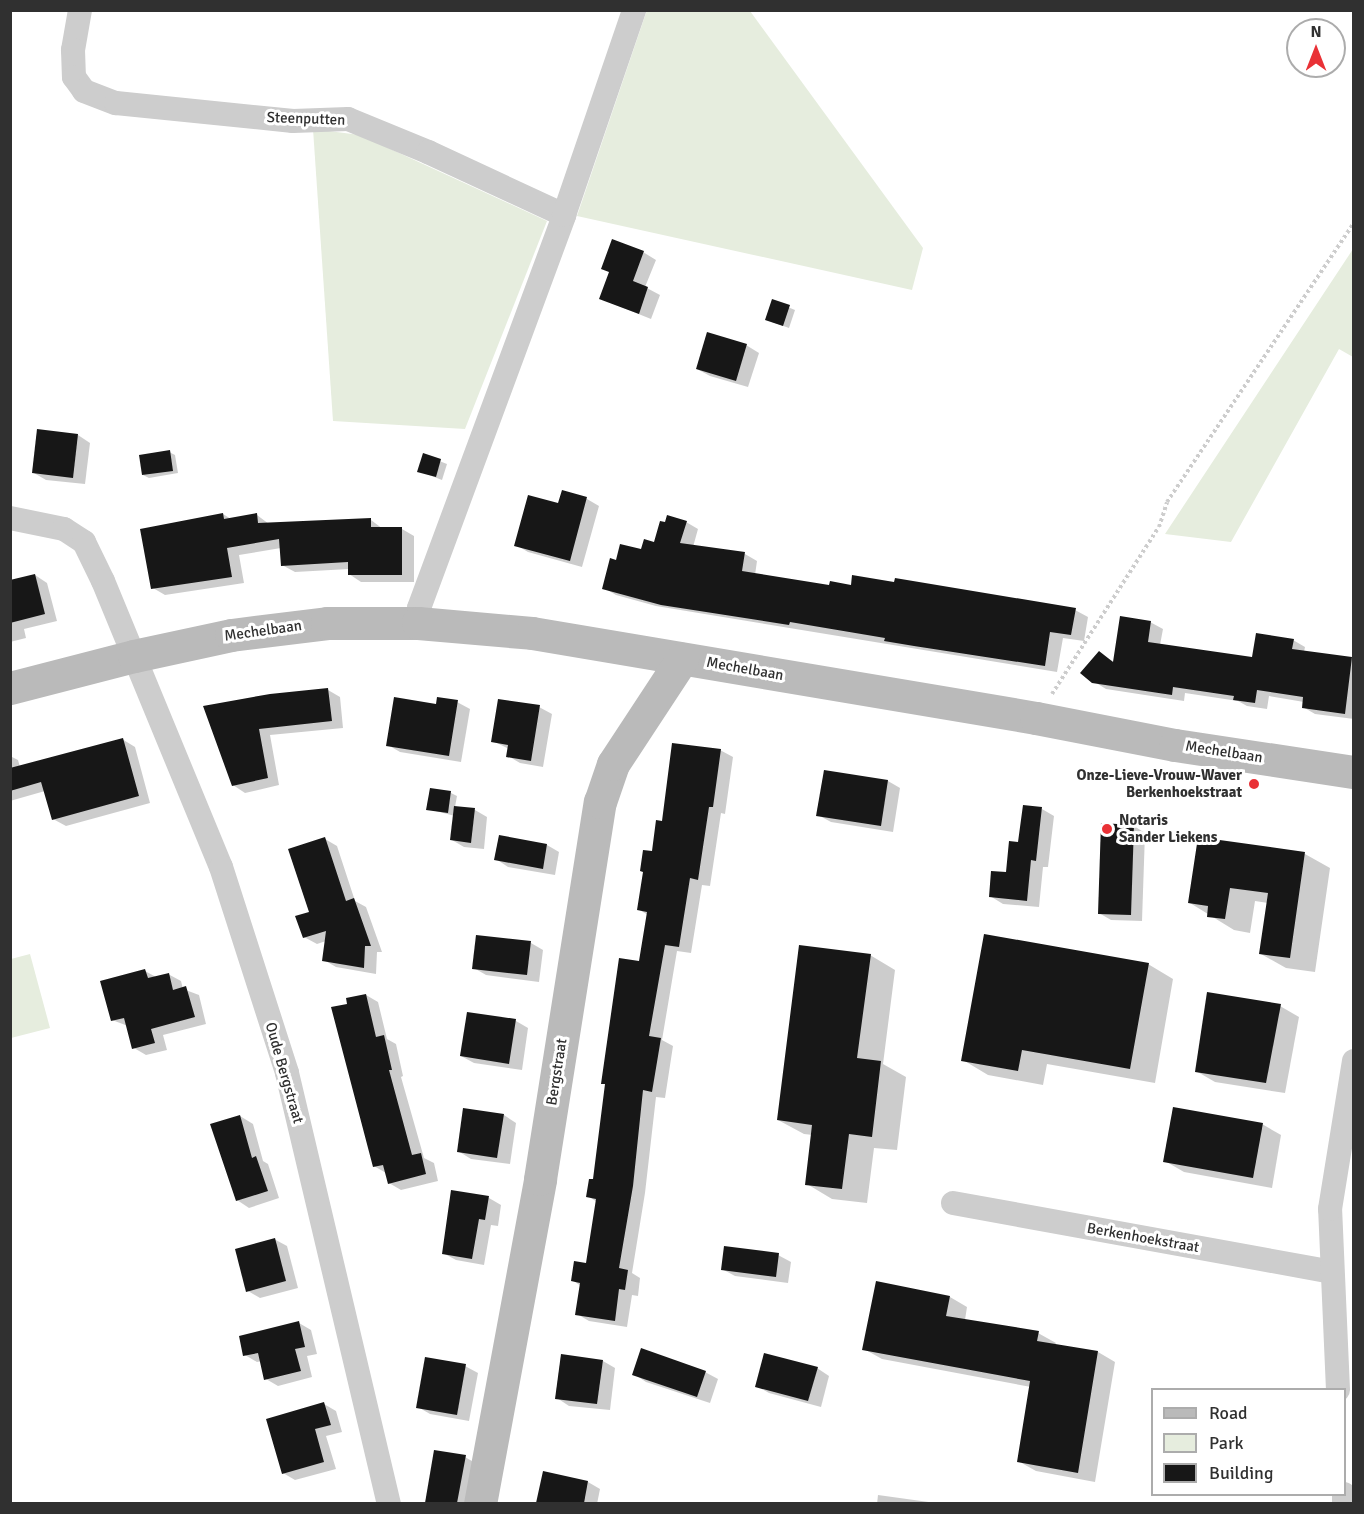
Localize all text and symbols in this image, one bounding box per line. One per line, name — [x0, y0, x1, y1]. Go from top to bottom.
north arrow — [1286, 18, 1346, 78]
text: N — [1310, 22, 1322, 42]
street label: Steenputten — [266, 109, 346, 129]
street label: Mechelbaan — [223, 617, 303, 645]
street label: Mechelbaan — [705, 653, 785, 685]
street label: Mechelbaan — [1184, 737, 1264, 767]
place label: Onze-Lieve-Vrouw-Waver Berkenhoekstraat — [1076, 766, 1242, 801]
marker: Onze-Lieve-Vrouw-Waver Berkenhoekstraat — [1247, 777, 1261, 791]
place label: Notaris Sander Liekens — [1119, 811, 1217, 846]
marker: Notaris Sander Liekens — [1100, 822, 1114, 836]
street label: Oude Bergstraat — [261, 1020, 307, 1126]
street label: Bergstraat — [543, 1037, 571, 1107]
street label: Berkenhoekstraat — [1086, 1219, 1200, 1257]
legend — [1151, 1388, 1346, 1496]
text: Road — [1209, 1402, 1248, 1424]
text: Park — [1209, 1432, 1244, 1454]
text: Building — [1209, 1462, 1273, 1484]

